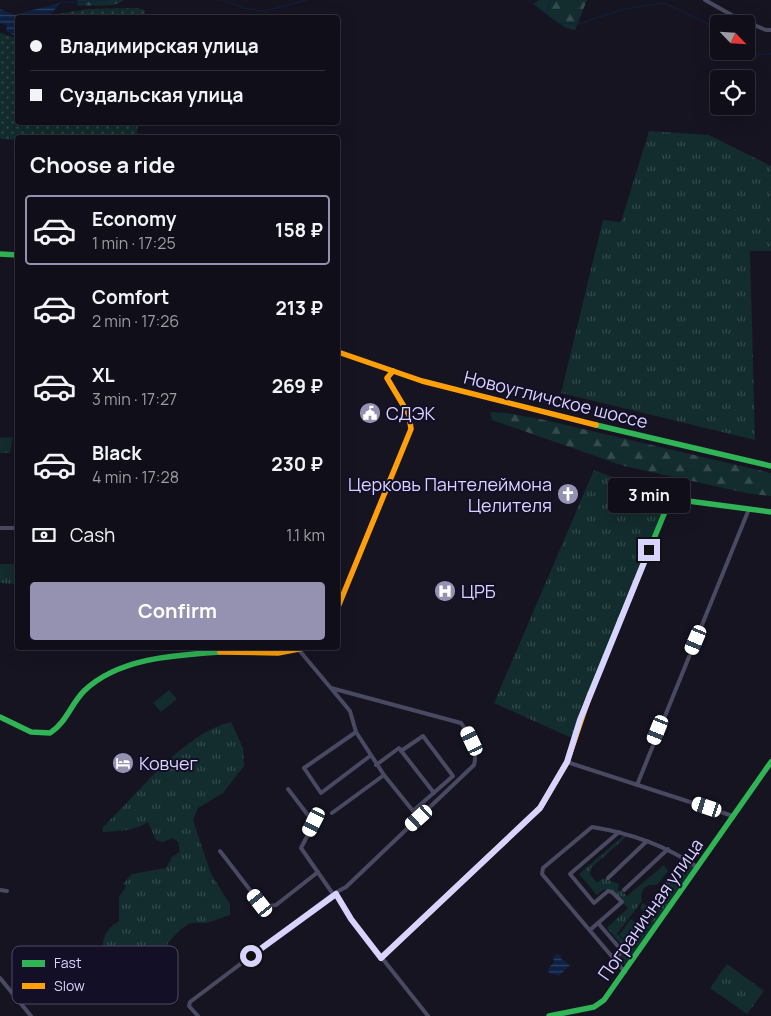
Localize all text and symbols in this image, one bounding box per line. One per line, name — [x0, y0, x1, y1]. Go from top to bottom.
north arrow — [710, 15, 755, 60]
map controls — [710, 15, 755, 115]
text: Владимирская улица — [60, 33, 259, 59]
button: locate — [710, 70, 755, 115]
text: Суздальская улица — [60, 82, 243, 108]
text: Choose a ride — [30, 150, 175, 180]
text: Economy — [92, 206, 176, 232]
icon: car — [32, 208, 77, 253]
text: 158 ₽ — [275, 217, 323, 243]
text: 1 min · 17:25 — [92, 232, 176, 254]
text: Comfort — [92, 284, 169, 310]
icon: car — [32, 286, 77, 331]
text: 213 ₽ — [275, 295, 323, 321]
text: 2 min · 17:26 — [92, 310, 179, 332]
text: XL — [92, 362, 115, 388]
icon: car — [32, 364, 77, 409]
street label: Новоугличское шоссе — [461, 365, 651, 433]
text: 269 ₽ — [272, 373, 323, 399]
text: 3 min · 17:27 — [92, 388, 177, 410]
public building icon: СДЭК — [358, 401, 382, 425]
place label: СДЭК — [386, 401, 435, 425]
text: Black — [92, 440, 141, 466]
icon: car — [32, 442, 77, 487]
text: 230 ₽ — [271, 451, 323, 477]
text: 4 min · 17:28 — [92, 466, 179, 488]
place label: Церковь Пантелеймона Целителя — [348, 472, 552, 517]
callout: 3 min — [608, 478, 690, 512]
church icon: Церковь Пантелеймона Целителя — [556, 482, 580, 506]
text: 3 min — [628, 484, 670, 506]
icon: cash — [30, 521, 58, 549]
text: Cash — [70, 522, 115, 548]
text: 1.1 km — [286, 524, 325, 546]
route end — [638, 539, 660, 561]
hospital icon: ЦРБ — [433, 579, 457, 603]
place label: ЦРБ — [461, 579, 496, 603]
button: Confirm — [30, 582, 325, 640]
car — [683, 623, 708, 657]
car — [645, 713, 670, 747]
car — [458, 724, 485, 758]
hotel icon: Ковчег — [111, 751, 135, 775]
place label: Ковчег — [139, 751, 198, 775]
car — [690, 795, 723, 819]
car — [402, 802, 435, 834]
car — [300, 805, 327, 839]
street label: Пограничная улица — [592, 833, 708, 985]
car — [244, 887, 275, 919]
route start — [240, 945, 262, 967]
legend — [12, 946, 178, 1004]
text: Fast — [54, 953, 82, 972]
text: Slow — [54, 976, 85, 995]

